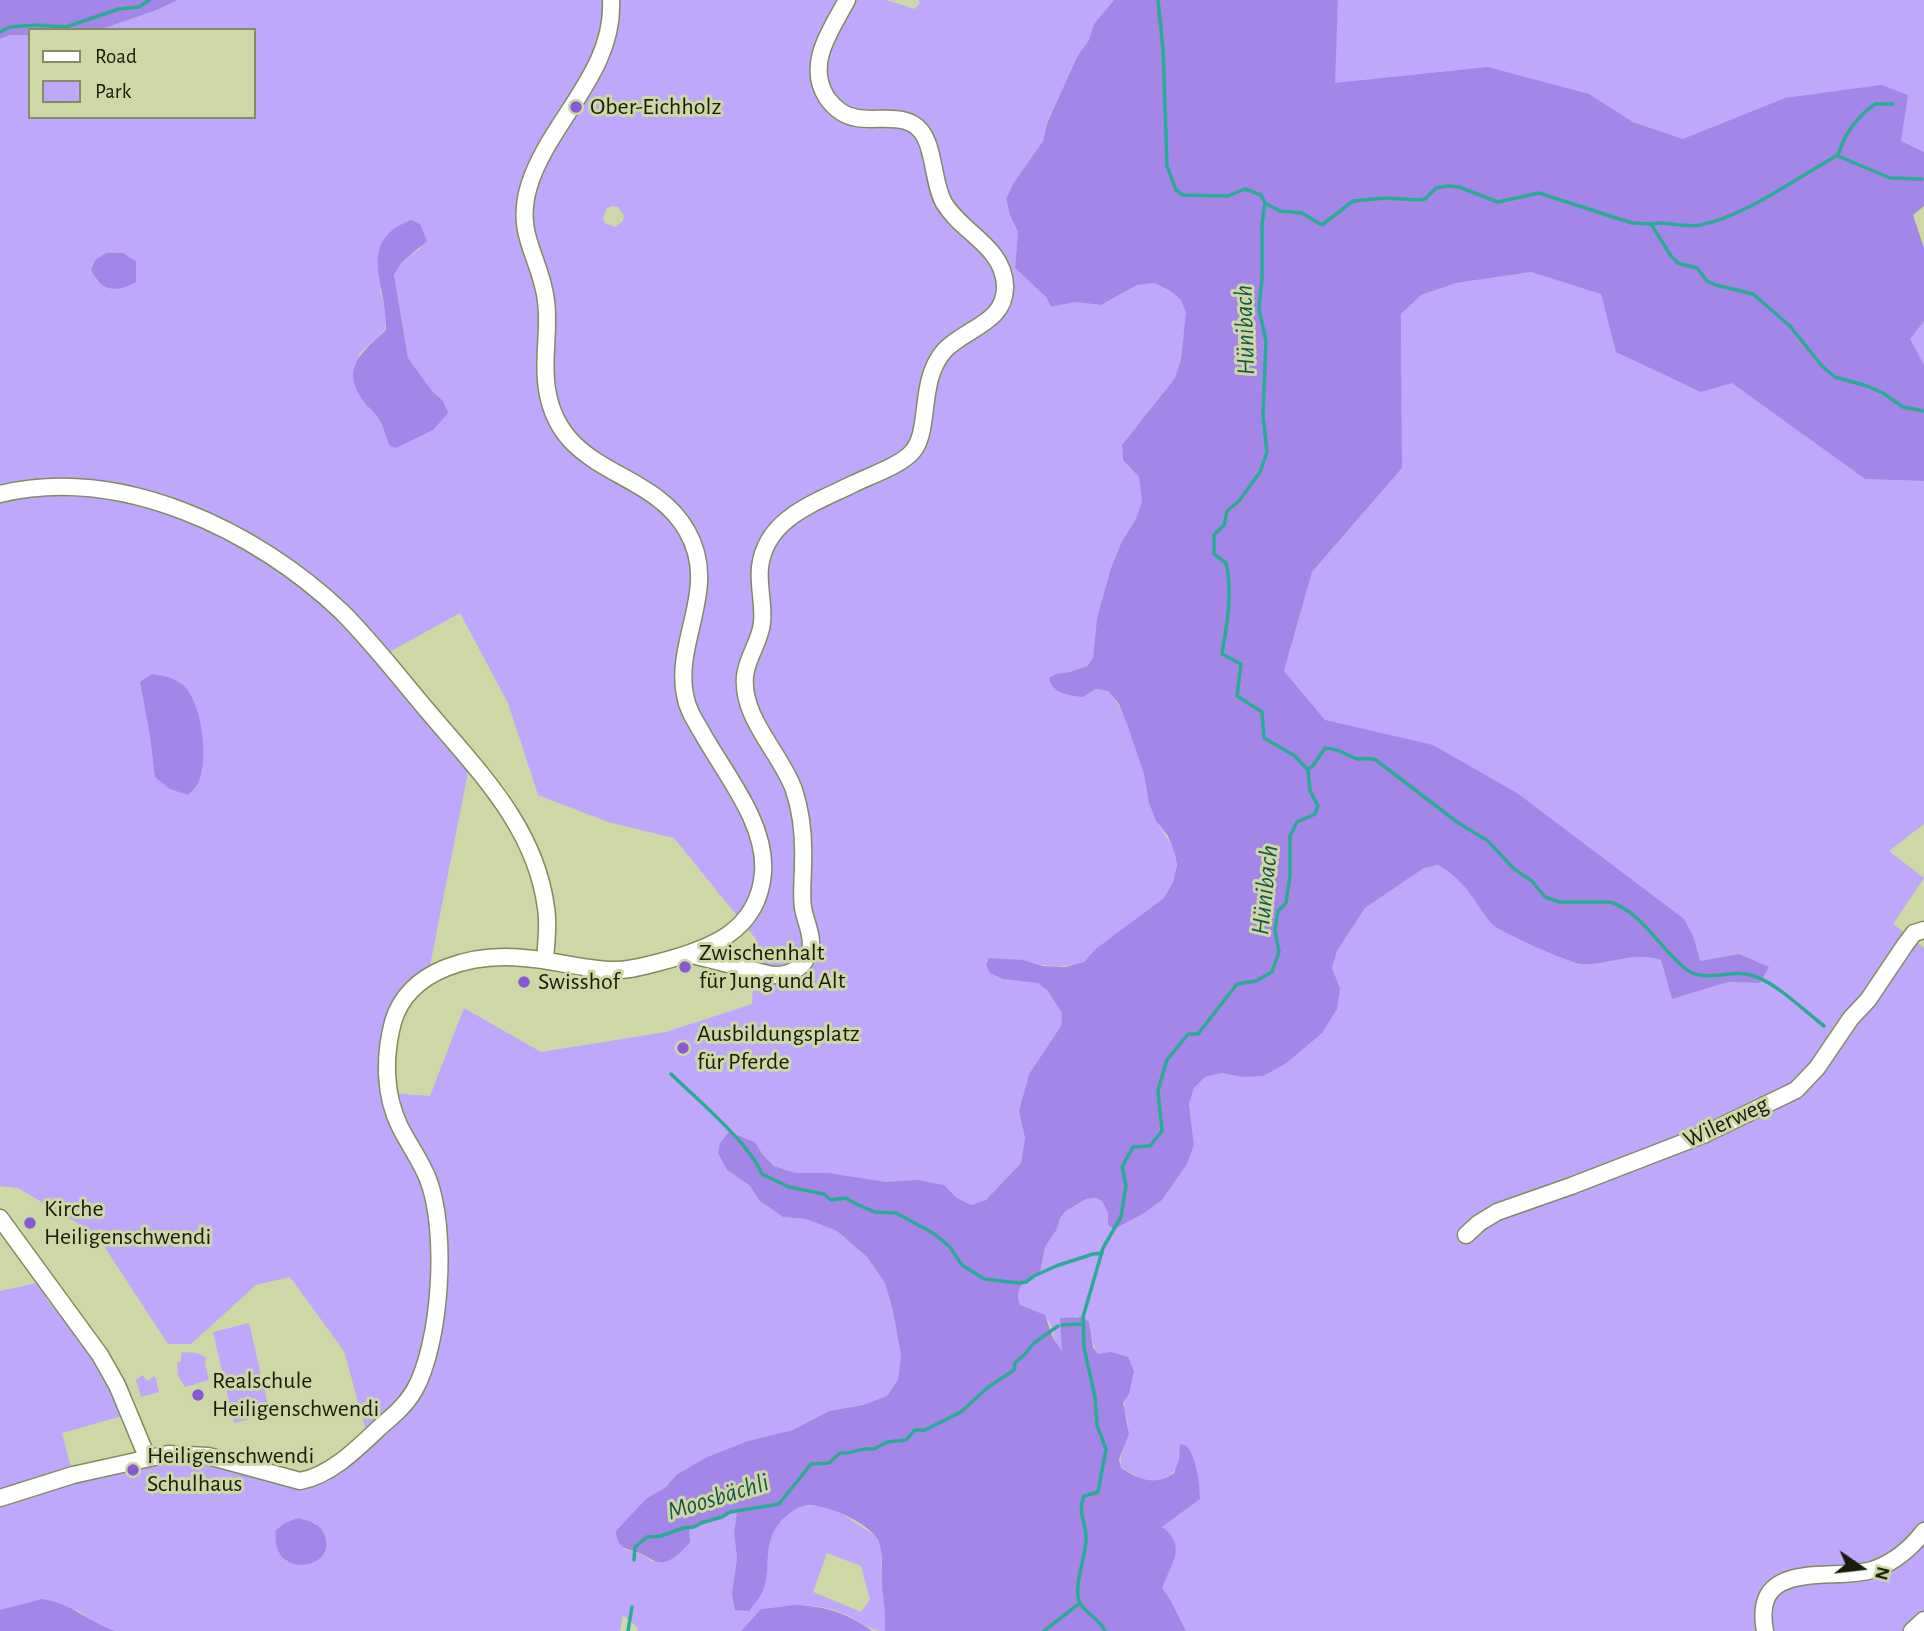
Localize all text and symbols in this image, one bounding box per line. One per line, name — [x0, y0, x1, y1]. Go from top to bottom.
legend — [28, 28, 256, 119]
text: Road — [95, 46, 137, 67]
text: Park — [95, 81, 131, 102]
place label: Ober-Eichholz — [590, 93, 721, 121]
marker: Ober-Eichholz — [568, 99, 584, 115]
water label: Hünibach — [1228, 284, 1262, 376]
water label: Hünibach — [1245, 843, 1285, 937]
place label: Zwischenhalt für Jung und Alt — [699, 939, 845, 995]
marker: Zwischenhalt für Jung und Alt — [677, 959, 693, 975]
place label: Swisshof — [538, 968, 620, 996]
marker: Swisshof — [516, 974, 532, 990]
place label: Ausbildungsplatz für Pferde — [697, 1020, 860, 1076]
marker: Ausbildungsplatz für Pferde — [675, 1040, 691, 1056]
street label: Wilerweg — [1679, 1090, 1773, 1154]
place label: Kirche Heiligenschwendi — [44, 1195, 211, 1251]
marker: Kirche Heiligenschwendi — [22, 1215, 38, 1231]
place label: Realschule Heiligenschwendi — [212, 1367, 379, 1423]
marker: Realschule Heiligenschwendi — [190, 1387, 206, 1403]
place label: Heiligenschwendi Schulhaus — [147, 1442, 314, 1498]
marker: Heiligenschwendi Schulhaus — [125, 1462, 141, 1478]
water label: Moosbächli — [663, 1467, 773, 1527]
north arrow — [1826, 1533, 1896, 1603]
text: N — [1871, 1564, 1893, 1582]

